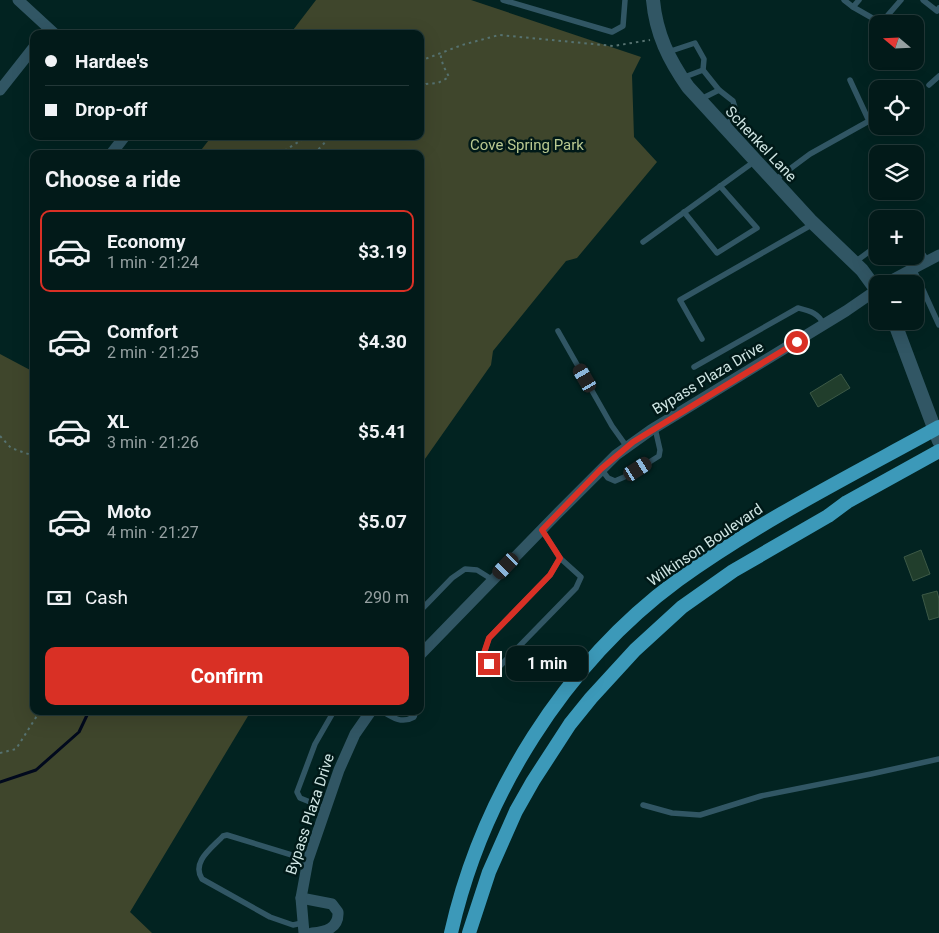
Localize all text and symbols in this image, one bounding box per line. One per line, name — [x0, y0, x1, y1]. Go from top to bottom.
north arrow — [869, 15, 924, 70]
map controls — [869, 15, 924, 330]
text: Hardee's — [75, 50, 148, 73]
button: locate — [869, 80, 924, 135]
text: Drop-off — [75, 98, 147, 121]
street label: Schenkel Lane — [722, 103, 801, 185]
park label: Cove Spring Park — [470, 136, 584, 154]
button: layers — [869, 145, 924, 200]
text: Choose a ride — [45, 167, 181, 192]
button: + — [869, 210, 924, 265]
icon: car — [47, 229, 92, 274]
text: Economy — [107, 230, 186, 253]
text: $3.19 — [358, 240, 407, 263]
text: 1 min · 21:24 — [107, 253, 199, 272]
button: − — [869, 275, 924, 330]
icon: car — [47, 319, 92, 364]
text: Comfort — [107, 320, 178, 343]
text: $4.30 — [358, 330, 407, 353]
route start — [786, 331, 808, 353]
street label: Bypass Plaza Drive — [649, 338, 767, 418]
text: 2 min · 21:25 — [107, 343, 199, 362]
car — [571, 361, 598, 395]
icon: car — [47, 409, 92, 454]
text: XL — [107, 410, 129, 433]
text: $5.41 — [358, 420, 407, 443]
text: 3 min · 21:26 — [107, 433, 199, 452]
car — [621, 455, 654, 483]
icon: car — [47, 499, 92, 544]
text: Moto — [107, 500, 151, 523]
street label: Wilkinson Boulevard — [644, 500, 766, 590]
text: $5.07 — [358, 510, 407, 533]
text: 4 min · 21:27 — [107, 523, 199, 542]
car — [490, 550, 521, 582]
icon: cash — [45, 584, 73, 612]
text: Cash — [85, 586, 128, 609]
text: 290 m — [364, 588, 409, 607]
callout: 1 min — [506, 646, 589, 682]
button: Confirm — [45, 647, 409, 705]
route end — [478, 653, 500, 675]
text: 1 min — [527, 654, 567, 673]
street label: Bypass Plaza Drive — [282, 751, 338, 877]

